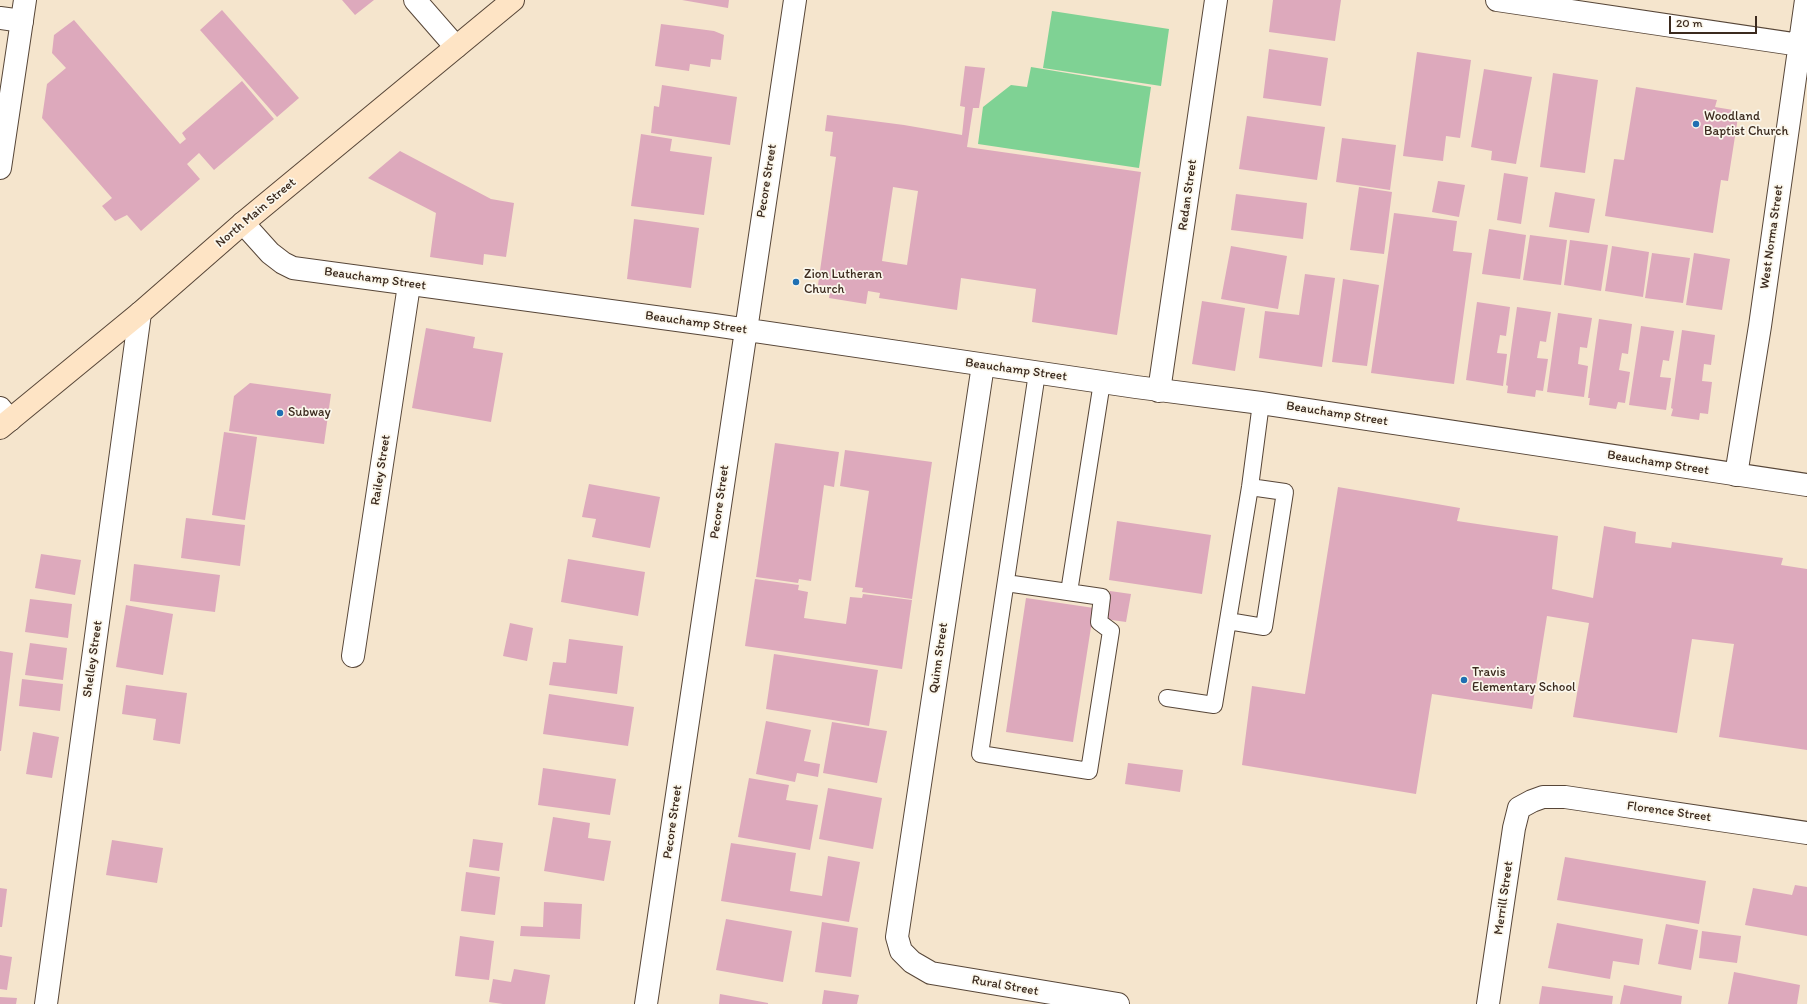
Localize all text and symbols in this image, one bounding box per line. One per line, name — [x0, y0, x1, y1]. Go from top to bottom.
scale bar — [1671, 8, 1759, 34]
text: 20 m — [1676, 16, 1703, 30]
place label: Woodland Baptist Church — [1704, 109, 1788, 140]
marker: Woodland Baptist Church — [1691, 119, 1701, 129]
street label: Pecore Street — [753, 143, 781, 219]
street label: Redan Street — [1175, 158, 1201, 232]
street label: North Main Street — [213, 175, 299, 251]
street label: West Norma Street — [1757, 184, 1787, 290]
street label: Beauchamp Street — [323, 264, 427, 294]
place label: Zion Lutheran Church — [804, 267, 882, 298]
marker: Zion Lutheran Church — [791, 277, 801, 287]
street label: Beauchamp Street — [644, 308, 748, 338]
street label: Beauchamp Street — [964, 355, 1068, 385]
street label: Beauchamp Street — [1285, 398, 1389, 430]
place label: Subway — [288, 405, 331, 421]
marker: Subway — [275, 408, 285, 418]
street label: Railey Street — [368, 434, 394, 506]
street label: Beauchamp Street — [1606, 447, 1710, 479]
street label: Pecore Street — [707, 464, 733, 540]
street label: Shelley Street — [80, 620, 106, 698]
street label: Quinn Street — [926, 622, 952, 694]
place label: Travis Elementary School — [1472, 665, 1576, 696]
marker: Travis Elementary School — [1459, 675, 1469, 685]
street label: Pecore Street — [660, 784, 686, 860]
street label: Florence Street — [1626, 798, 1712, 826]
street label: Merrill Street — [1491, 860, 1517, 936]
street label: Rural Street — [970, 972, 1040, 1000]

